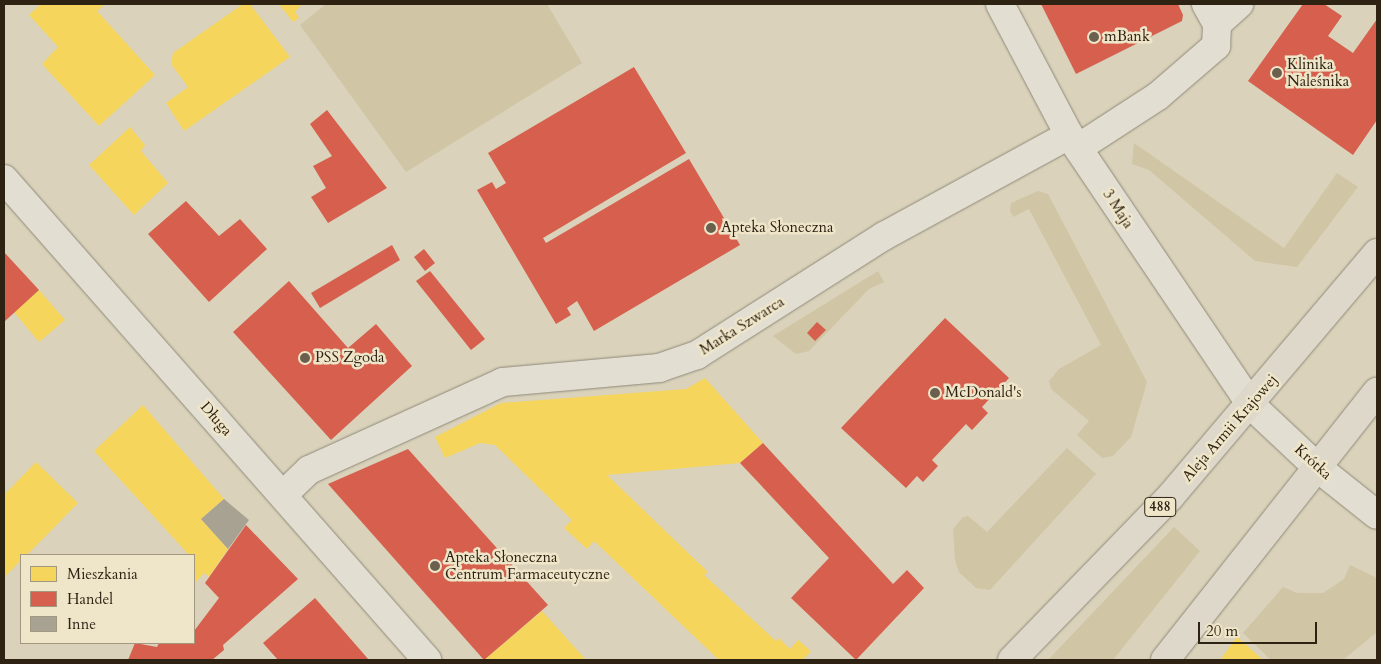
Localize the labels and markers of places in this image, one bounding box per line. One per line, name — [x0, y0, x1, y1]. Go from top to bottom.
place label: mBank — [1104, 28, 1150, 46]
marker: mBank — [1088, 31, 1100, 43]
place label: Klinika Naleśnika — [1287, 55, 1349, 90]
marker: Klinika Naleśnika — [1271, 67, 1283, 79]
place label: Apteka Słoneczna — [721, 219, 833, 237]
marker: Apteka Słoneczna — [705, 222, 717, 234]
place label: PSS Zgoda — [315, 349, 385, 367]
marker: PSS Zgoda — [299, 352, 311, 364]
place label: McDonald's — [945, 384, 1021, 402]
marker: McDonald's — [929, 387, 941, 399]
place label: Apteka Słoneczna Centrum Farmaceutyczne — [445, 548, 610, 583]
marker: Apteka Słoneczna Centrum Farmaceutyczne — [429, 560, 441, 572]

